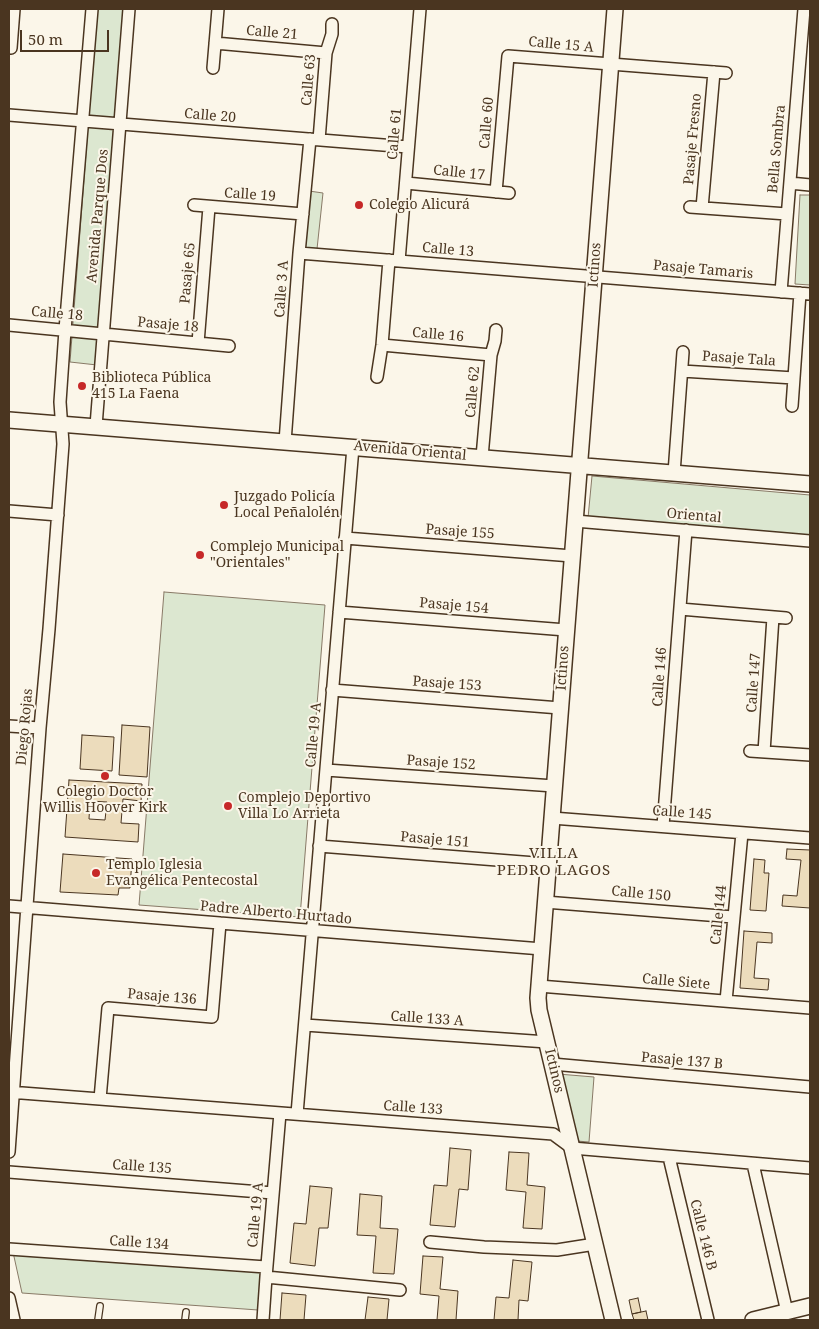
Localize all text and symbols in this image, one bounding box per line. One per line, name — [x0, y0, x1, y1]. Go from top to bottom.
scale bar — [22, 20, 111, 52]
street label: Calle 21 — [245, 22, 299, 44]
text: 50 m — [28, 29, 63, 49]
street label: Calle 15 A — [528, 34, 594, 56]
street label: Calle 63 — [298, 53, 320, 107]
street label: Pasaje Fresno — [681, 93, 705, 185]
street label: Calle 60 — [476, 96, 498, 150]
street label: Bella Sombra — [765, 104, 789, 194]
street label: Calle 20 — [183, 105, 237, 127]
street label: Calle 61 — [384, 107, 406, 161]
street label: Avenida Parque Dos — [84, 148, 112, 284]
street label: Calle 17 — [432, 162, 486, 184]
street label: Calle 19 — [224, 185, 276, 205]
place label: Colegio Alicurá — [369, 197, 470, 213]
marker: Colegio Alicurá — [353, 199, 365, 211]
street label: Calle 13 — [421, 239, 475, 261]
street label: Pasaje 65 — [177, 242, 199, 304]
street label: Ictinos — [585, 242, 605, 288]
street label: Pasaje Tamaris — [652, 257, 754, 283]
street label: Calle 3 A — [272, 260, 292, 318]
street label: Calle 18 — [30, 303, 84, 325]
street label: Pasaje 18 — [137, 314, 199, 336]
street label: Calle 16 — [411, 324, 465, 346]
street label: Pasaje Tala — [701, 348, 777, 370]
street label: Calle 62 — [462, 365, 484, 419]
place label: Biblioteca Pública 415 La Faena — [92, 370, 211, 402]
marker: Biblioteca Pública 415 La Faena — [76, 380, 88, 392]
street label: Avenida Oriental — [353, 438, 467, 464]
place label: Juzgado Policía Local Peñalolén — [234, 489, 340, 522]
marker: Juzgado Policía Local Peñalolén — [218, 499, 230, 511]
street label: Oriental — [666, 505, 722, 527]
street label: Pasaje 155 — [425, 521, 495, 543]
place label: Complejo Municipal "Orientales" — [210, 539, 344, 572]
marker: Complejo Municipal "Orientales" — [194, 549, 206, 561]
street label: Pasaje 154 — [419, 595, 489, 617]
street label: Ictinos — [553, 645, 573, 691]
street label: Calle 146 — [650, 647, 670, 707]
street label: Calle 147 — [744, 653, 764, 713]
street label: Pasaje 153 — [412, 673, 482, 695]
street label: Diego Rojas — [13, 688, 37, 766]
street label: Calle 19 A — [303, 702, 325, 768]
street label: Pasaje 152 — [406, 752, 476, 774]
marker: Colegio Doctor Willis Hoover Kirk — [99, 770, 111, 782]
place label: Colegio Doctor Willis Hoover Kirk — [43, 784, 167, 816]
place label: Complejo Deportivo Villa Lo Arrieta — [238, 790, 371, 822]
marker: Complejo Deportivo Villa Lo Arrieta — [222, 800, 234, 812]
street label: Calle 145 — [652, 803, 712, 823]
street label: Pasaje 151 — [400, 829, 470, 851]
district label: VILLA PEDRO LAGOS — [495, 845, 613, 880]
place label: Templo Iglesia Evangélica Pentecostal — [106, 857, 258, 890]
marker: Templo Iglesia Evangélica Pentecostal — [90, 867, 102, 879]
street label: Calle 150 — [610, 883, 672, 905]
street label: Calle 144 — [708, 884, 730, 946]
street label: Padre Alberto Hurtado — [199, 898, 353, 928]
street label: Calle Siete — [641, 971, 711, 993]
street label: Pasaje 136 — [127, 986, 197, 1008]
street label: Calle 133 A — [390, 1008, 464, 1030]
street label: Ictinos — [541, 1047, 567, 1095]
street label: Pasaje 137 B — [640, 1049, 724, 1073]
street label: Calle 133 — [383, 1098, 443, 1118]
street label: Calle 135 — [112, 1157, 172, 1177]
street label: Calle 19 A — [245, 1182, 267, 1248]
street label: Calle 146 B — [686, 1198, 720, 1272]
street label: Calle 134 — [109, 1233, 169, 1253]

